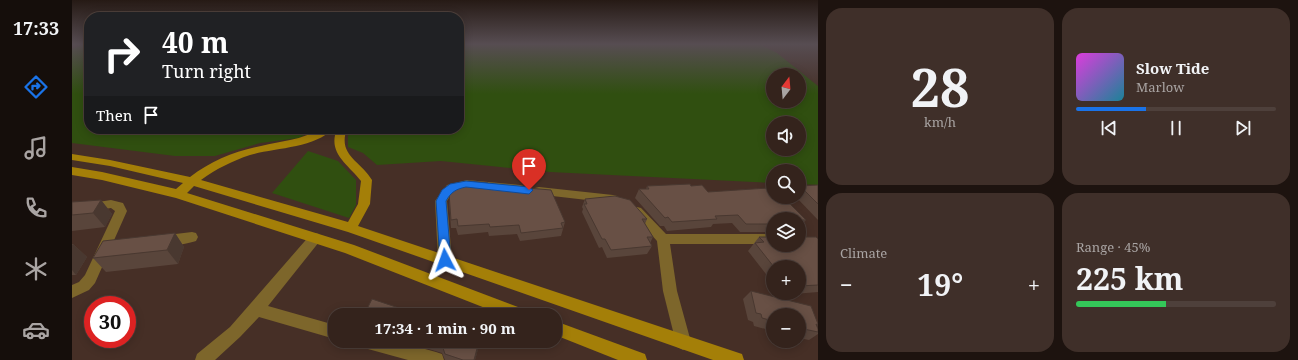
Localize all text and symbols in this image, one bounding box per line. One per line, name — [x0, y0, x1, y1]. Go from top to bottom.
text: 17:33 — [13, 16, 59, 40]
text: 40 m — [162, 23, 229, 61]
icon: right — [96, 28, 148, 80]
text: 28 — [911, 51, 969, 122]
text: Slow Tide — [1136, 58, 1209, 78]
text: Turn right — [162, 59, 251, 83]
north arrow — [766, 68, 806, 108]
map controls — [766, 68, 806, 348]
icon: directions — [22, 73, 50, 101]
text: Marlow — [1136, 78, 1184, 96]
icon: arrive — [140, 104, 162, 126]
text: Then — [96, 105, 132, 125]
text: km/h — [924, 113, 956, 131]
button: sound — [766, 116, 806, 156]
icon: previous — [1098, 117, 1120, 139]
icon: pause — [1165, 117, 1187, 139]
icon: next — [1232, 117, 1254, 139]
icon: music — [22, 134, 50, 162]
pin — [512, 149, 546, 190]
icon: arrive — [518, 155, 540, 177]
button: search — [766, 164, 806, 204]
icon: phone — [22, 194, 50, 222]
button: layers — [766, 212, 806, 252]
text: Range · 45% — [1076, 238, 1150, 256]
position arrow — [424, 239, 466, 281]
text: Climate — [840, 244, 887, 262]
icon: climate — [22, 255, 50, 283]
text: 225 km — [1076, 258, 1183, 299]
button: + — [766, 260, 806, 300]
text: 19° — [917, 264, 963, 305]
text: − — [840, 269, 853, 299]
text: + — [1028, 269, 1040, 299]
speed limit sign: 30 — [84, 296, 136, 348]
button: − — [766, 308, 806, 348]
icon: car — [22, 316, 50, 344]
text: 17:34 · 1 min · 90 m — [375, 318, 515, 338]

